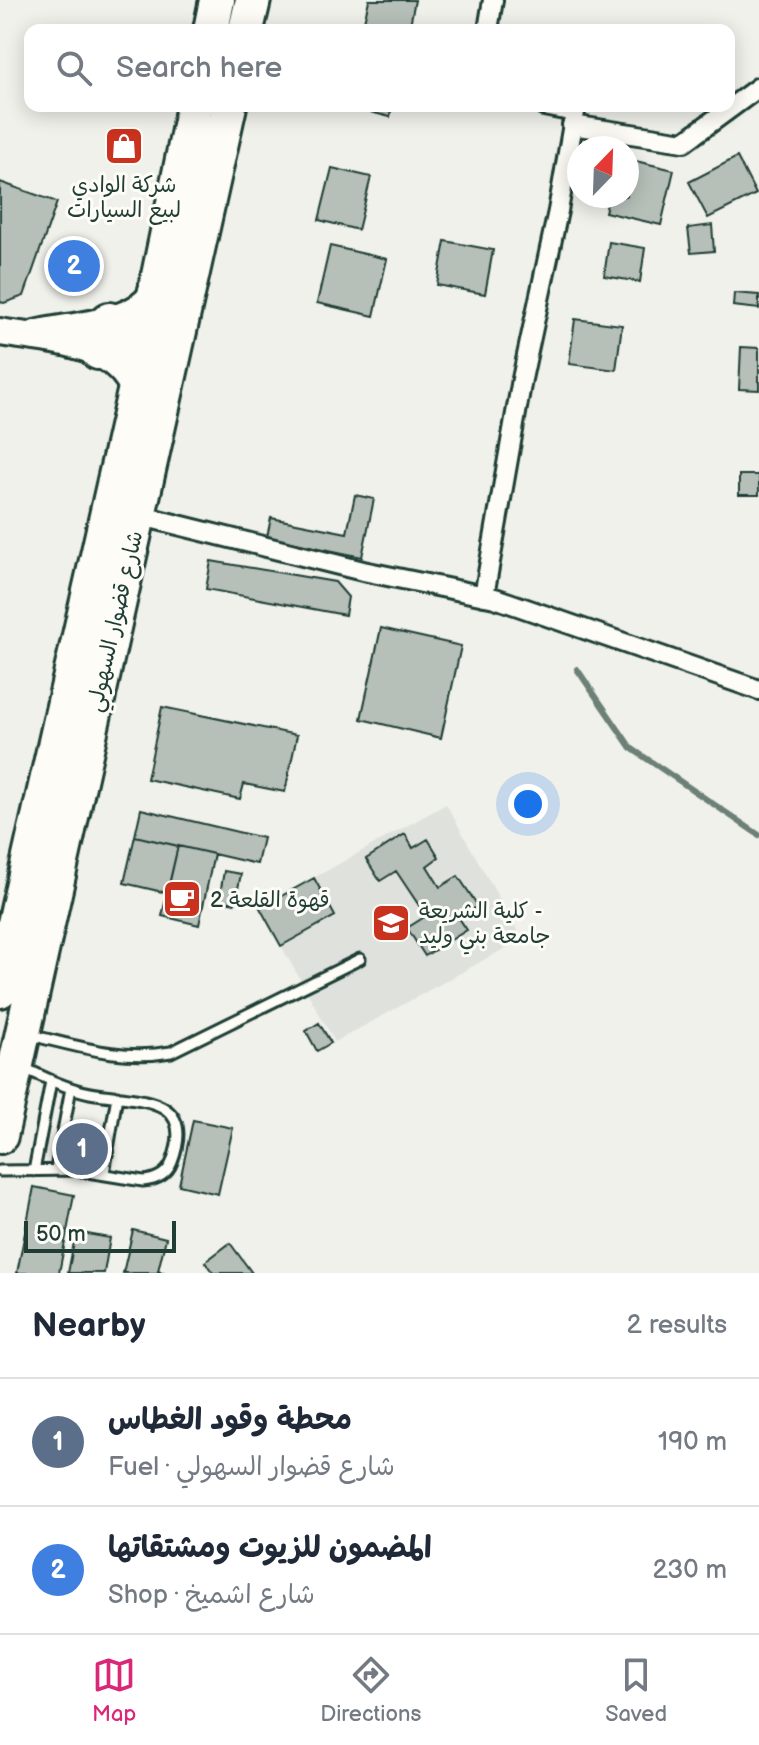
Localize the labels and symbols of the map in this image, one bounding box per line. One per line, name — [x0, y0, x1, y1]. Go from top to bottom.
shop icon: شركة الوادي لبيع السيارات — [103, 125, 145, 167]
north arrow — [567, 136, 639, 208]
place label: شركة الوادي لبيع السيارات — [67, 172, 181, 225]
pin: 2 — [48, 236, 100, 296]
street label: شارع قضوار السهولي — [81, 528, 154, 716]
your location — [508, 784, 548, 824]
cafe icon: قهوة القلعة 2 — [161, 878, 203, 920]
place label: قهوة القلعة 2 — [210, 887, 330, 914]
place label: كلية الشريعة - جامعة بني وليد — [419, 898, 550, 955]
school or university icon: كلية الشريعة - جامعة بني وليد — [370, 902, 412, 944]
pin: 1 — [56, 1119, 108, 1179]
scale bar — [24, 1217, 176, 1253]

